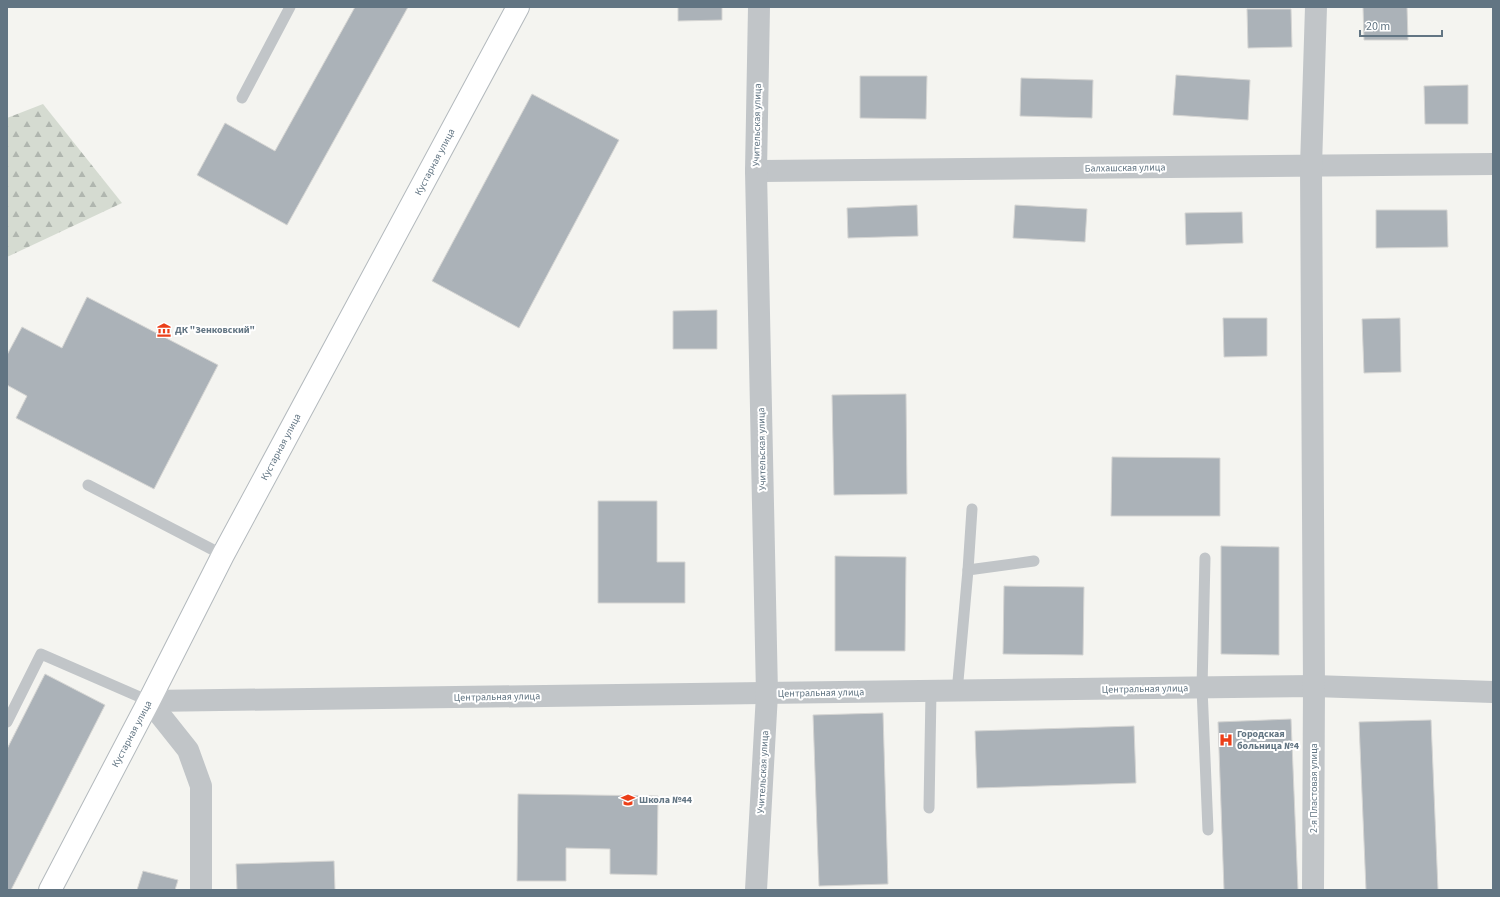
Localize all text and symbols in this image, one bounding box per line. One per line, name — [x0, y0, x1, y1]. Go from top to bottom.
scale bar — [1360, 12, 1442, 38]
text: 20 m — [1366, 18, 1390, 35]
street label: Учительская улица — [749, 83, 765, 167]
street label: Кустарная улица — [412, 126, 458, 198]
street label: Балхашская улица — [1084, 160, 1166, 176]
museum icon: ДК "Зенковский" — [156, 322, 172, 338]
place label: ДК "Зенковский" — [175, 323, 255, 337]
street label: Учительская улица — [754, 407, 770, 491]
street label: Кустарная улица — [258, 411, 304, 483]
street label: Центральная улица — [1102, 681, 1188, 697]
street label: Центральная улица — [778, 685, 864, 701]
street label: Центральная улица — [454, 689, 540, 705]
street label: Кустарная улица — [109, 698, 155, 770]
place label: Городская больница №4 — [1237, 727, 1300, 753]
street label: Учительская улица — [754, 730, 772, 814]
hospital icon: Городская больница №4 — [1218, 732, 1234, 748]
street label: 2-я Пластовая улица — [1307, 743, 1321, 833]
school or university icon: Школа №44 — [620, 792, 636, 808]
place label: Школа №44 — [639, 793, 693, 807]

